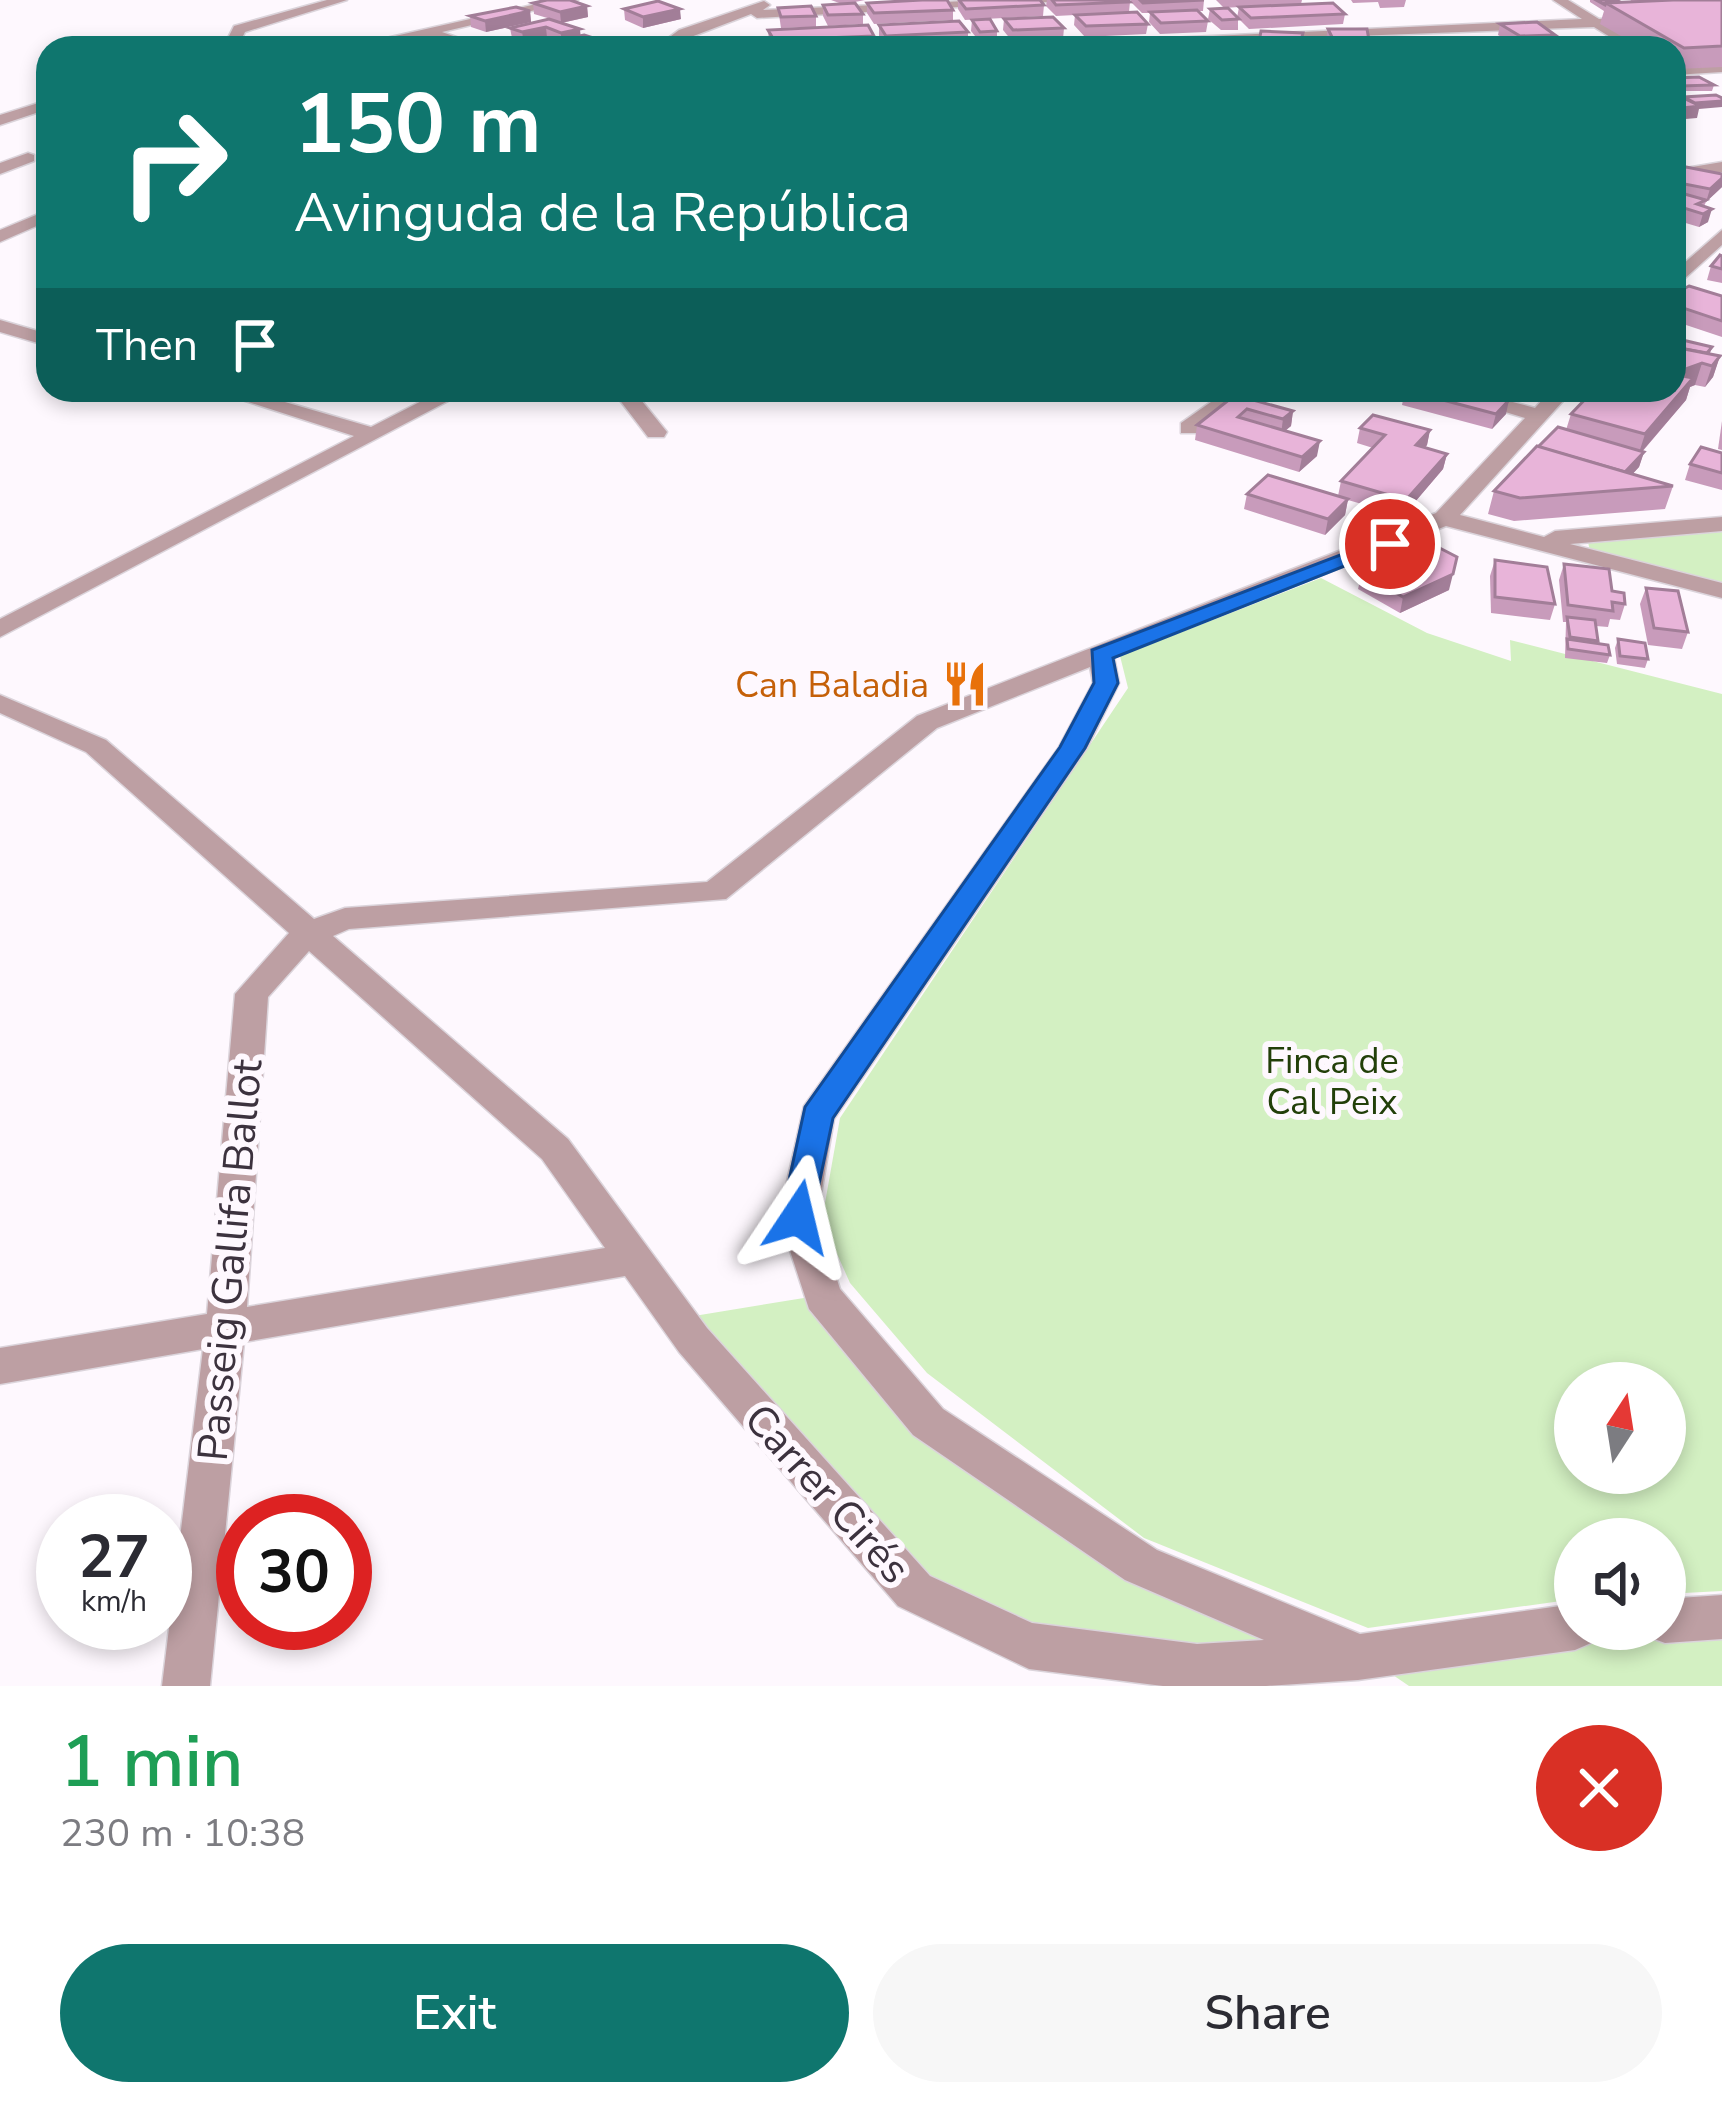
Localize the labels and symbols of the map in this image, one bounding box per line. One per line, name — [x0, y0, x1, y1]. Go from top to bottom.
pin — [1339, 493, 1441, 595]
restaurant icon: Can Baladia — [940, 659, 990, 709]
place label: Can Baladia — [735, 661, 929, 710]
park label: Finca de Cal Peix — [1265, 1037, 1399, 1127]
street label: Passeig Gallifa Ballot — [185, 1057, 276, 1463]
position arrow — [735, 1154, 861, 1280]
north arrow — [1554, 1362, 1686, 1494]
street label: Carrer Cirés — [731, 1392, 923, 1596]
speed limit sign: 30 — [216, 1494, 372, 1650]

